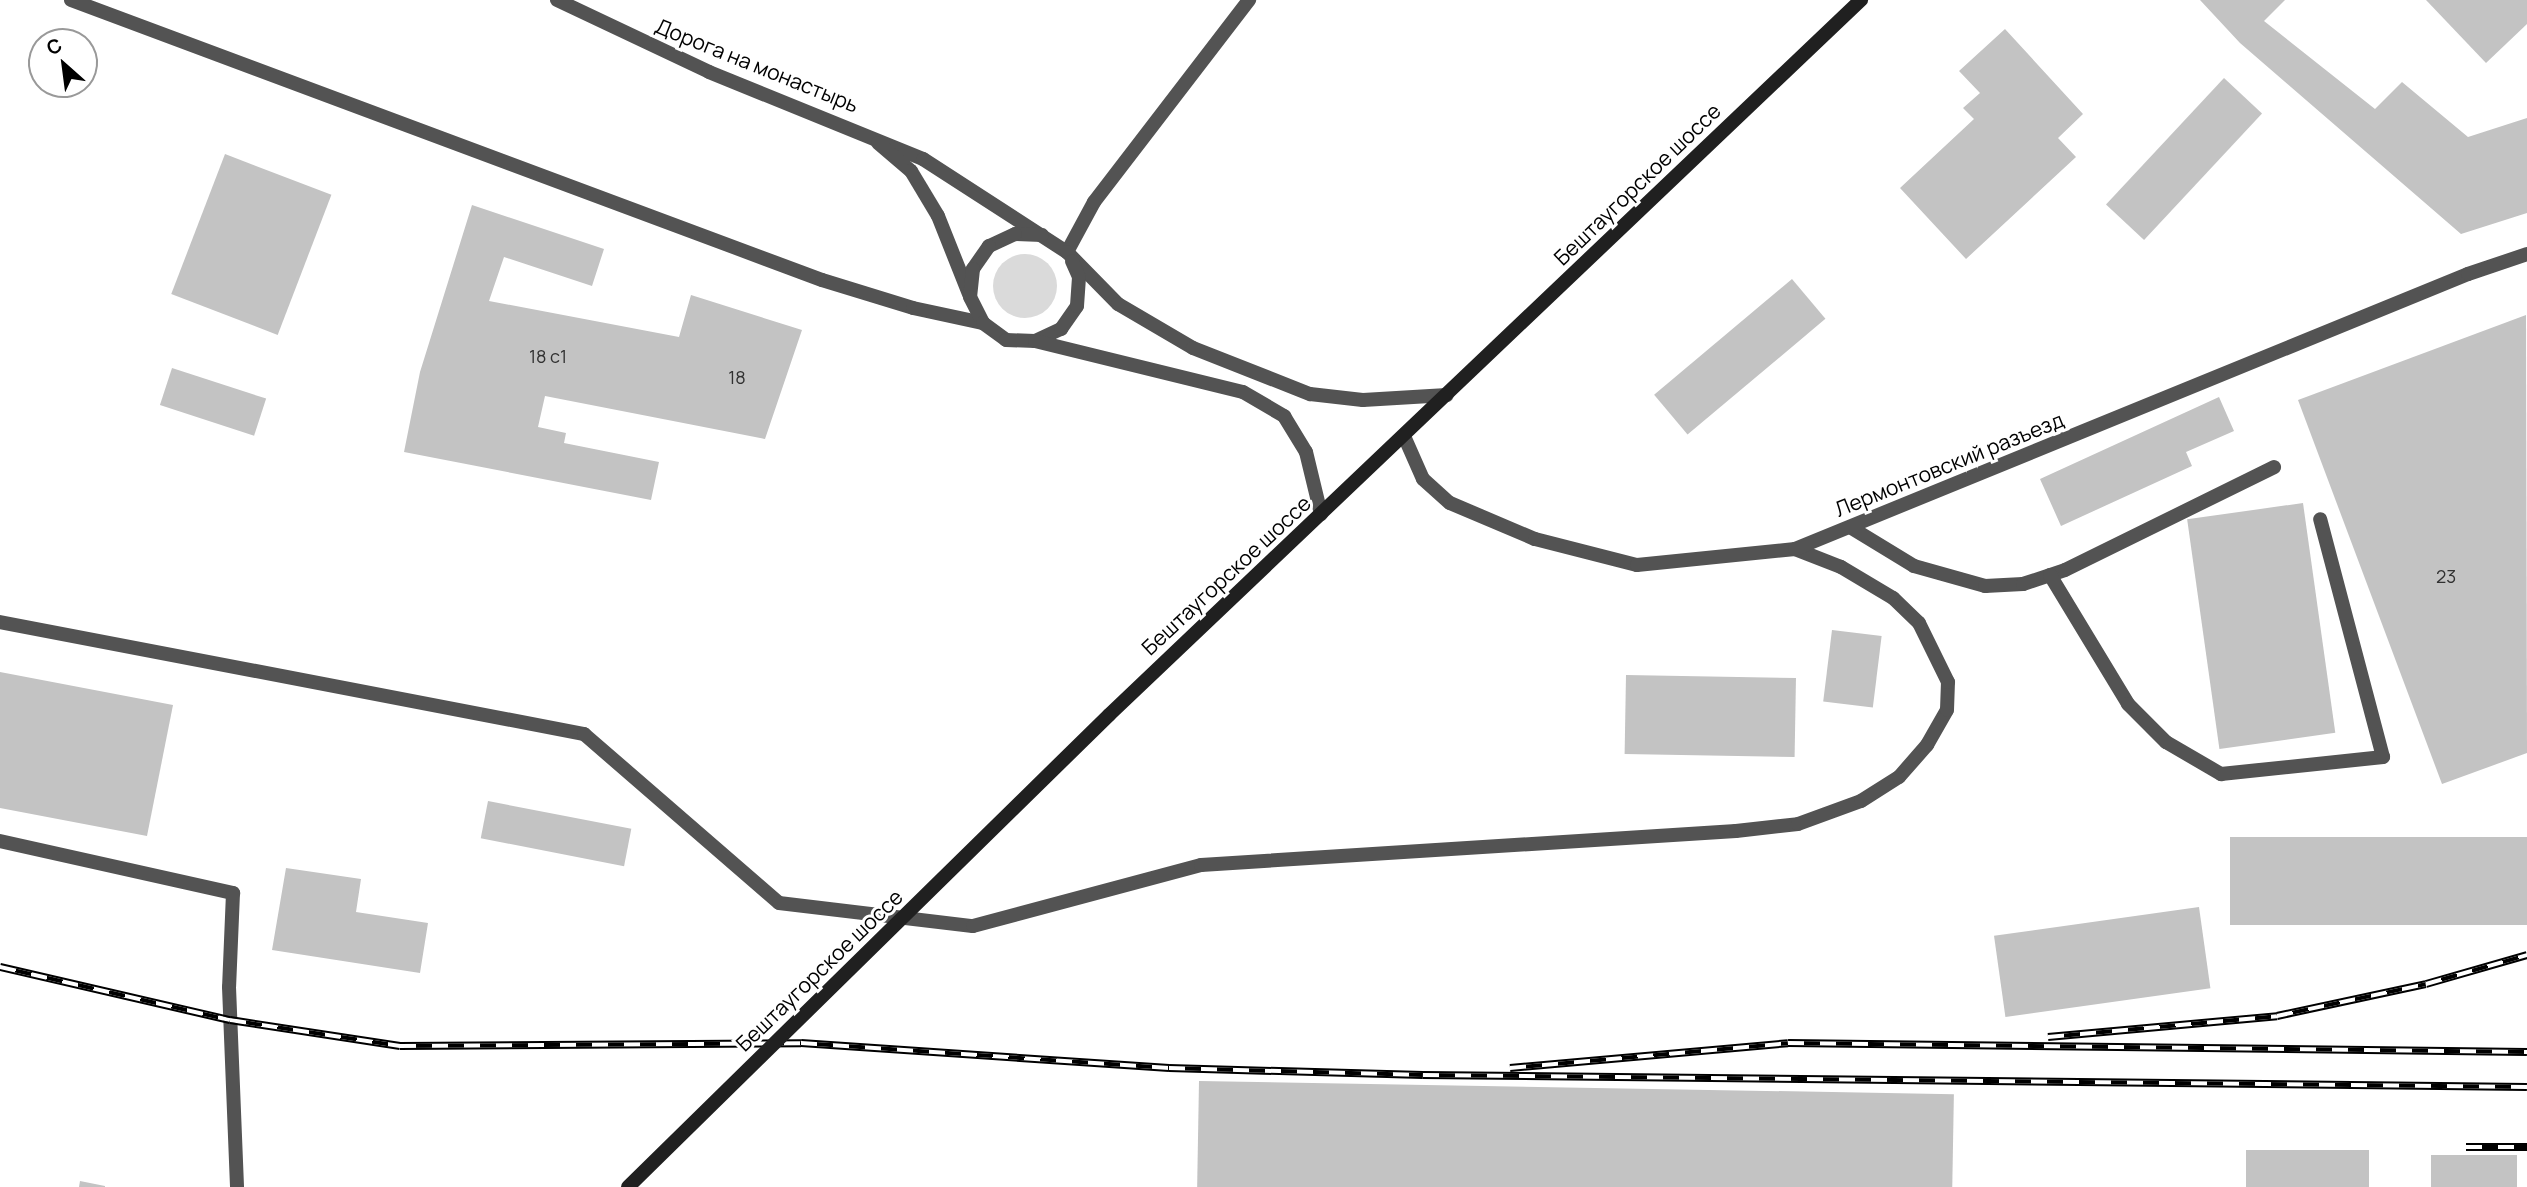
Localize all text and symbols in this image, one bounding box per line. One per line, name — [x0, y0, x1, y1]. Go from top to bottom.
street label: Дорога на монастырь — [652, 13, 862, 117]
north arrow — [28, 28, 98, 98]
text: С — [42, 31, 66, 61]
street label: Бештаугорское шоссе — [1548, 98, 1726, 270]
house number: 18 с1 — [529, 345, 567, 367]
house number: 18 — [728, 366, 746, 388]
street label: Лермонтовский разъезд — [1831, 407, 2067, 521]
street label: Бештаугорское шоссе — [1136, 490, 1316, 660]
house number: 23 — [2436, 565, 2456, 587]
street label: Бештаугорское шоссе — [730, 884, 908, 1056]

